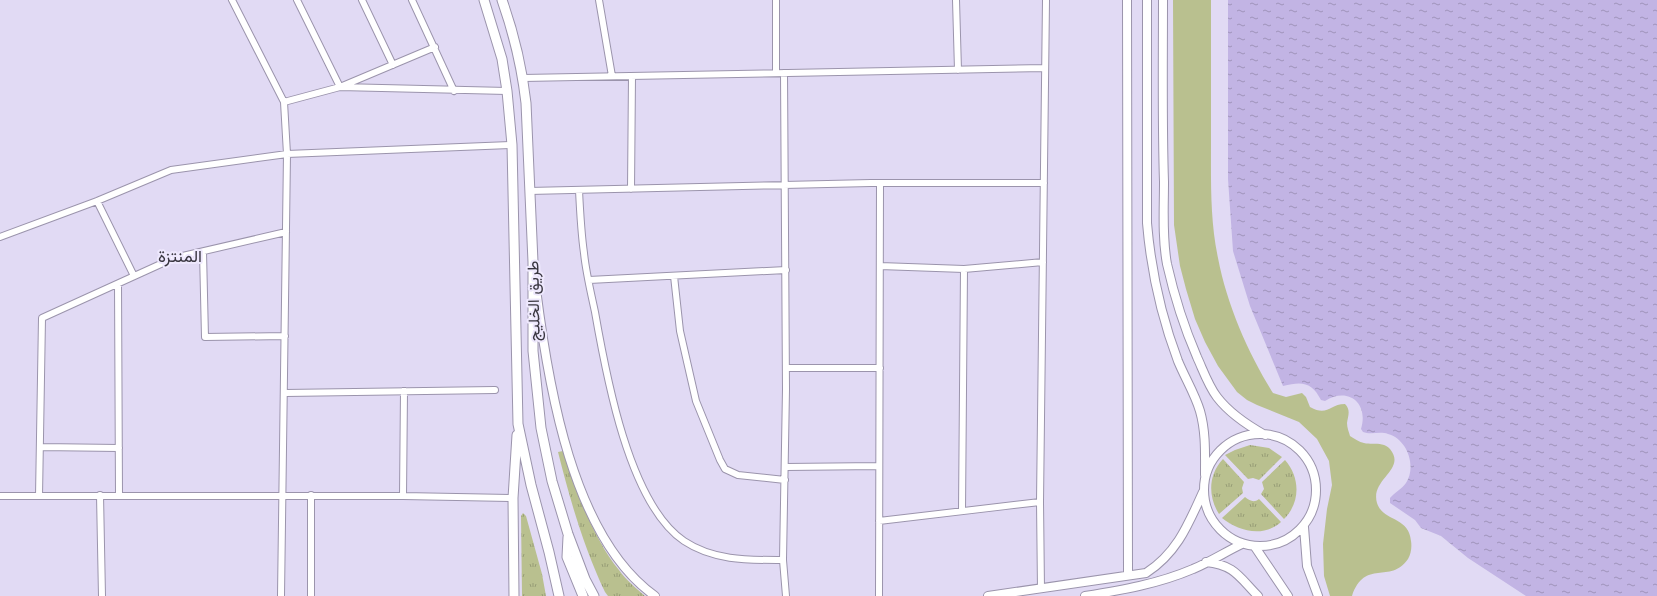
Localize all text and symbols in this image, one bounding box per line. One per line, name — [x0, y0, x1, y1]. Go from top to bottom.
district label: المنتزة — [158, 244, 202, 268]
street label: طريق الخليج — [521, 260, 546, 342]

